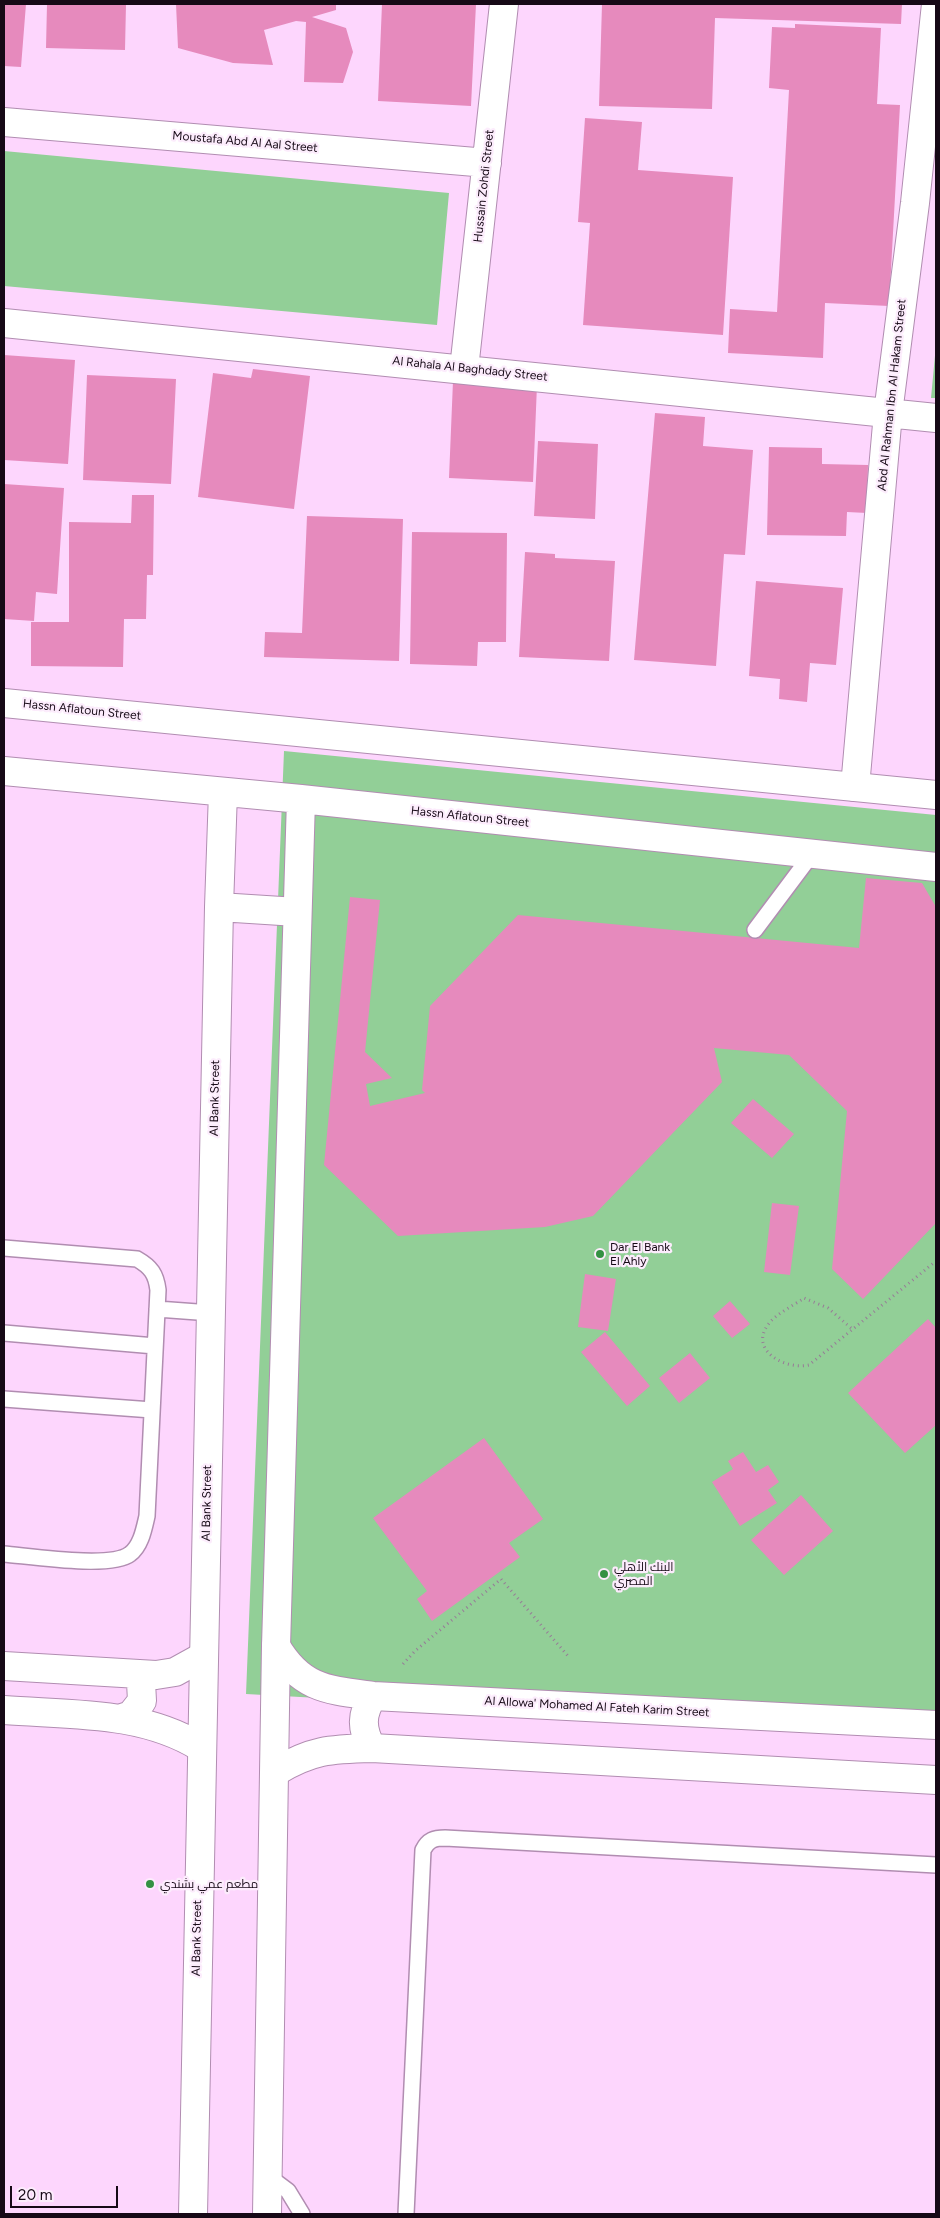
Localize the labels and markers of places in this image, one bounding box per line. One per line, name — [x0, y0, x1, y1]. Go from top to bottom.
place label: Dar El Bank El Ahly — [610, 1240, 670, 1268]
marker: Dar El Bank El Ahly — [594, 1248, 606, 1260]
place label: البنك الأهلي المصري — [614, 1560, 673, 1588]
marker: البنك الأهلي المصري — [598, 1568, 610, 1580]
place label: مطعم عمي بشندي — [160, 1877, 258, 1891]
marker: مطعم عمي بشندي — [144, 1878, 156, 1890]

